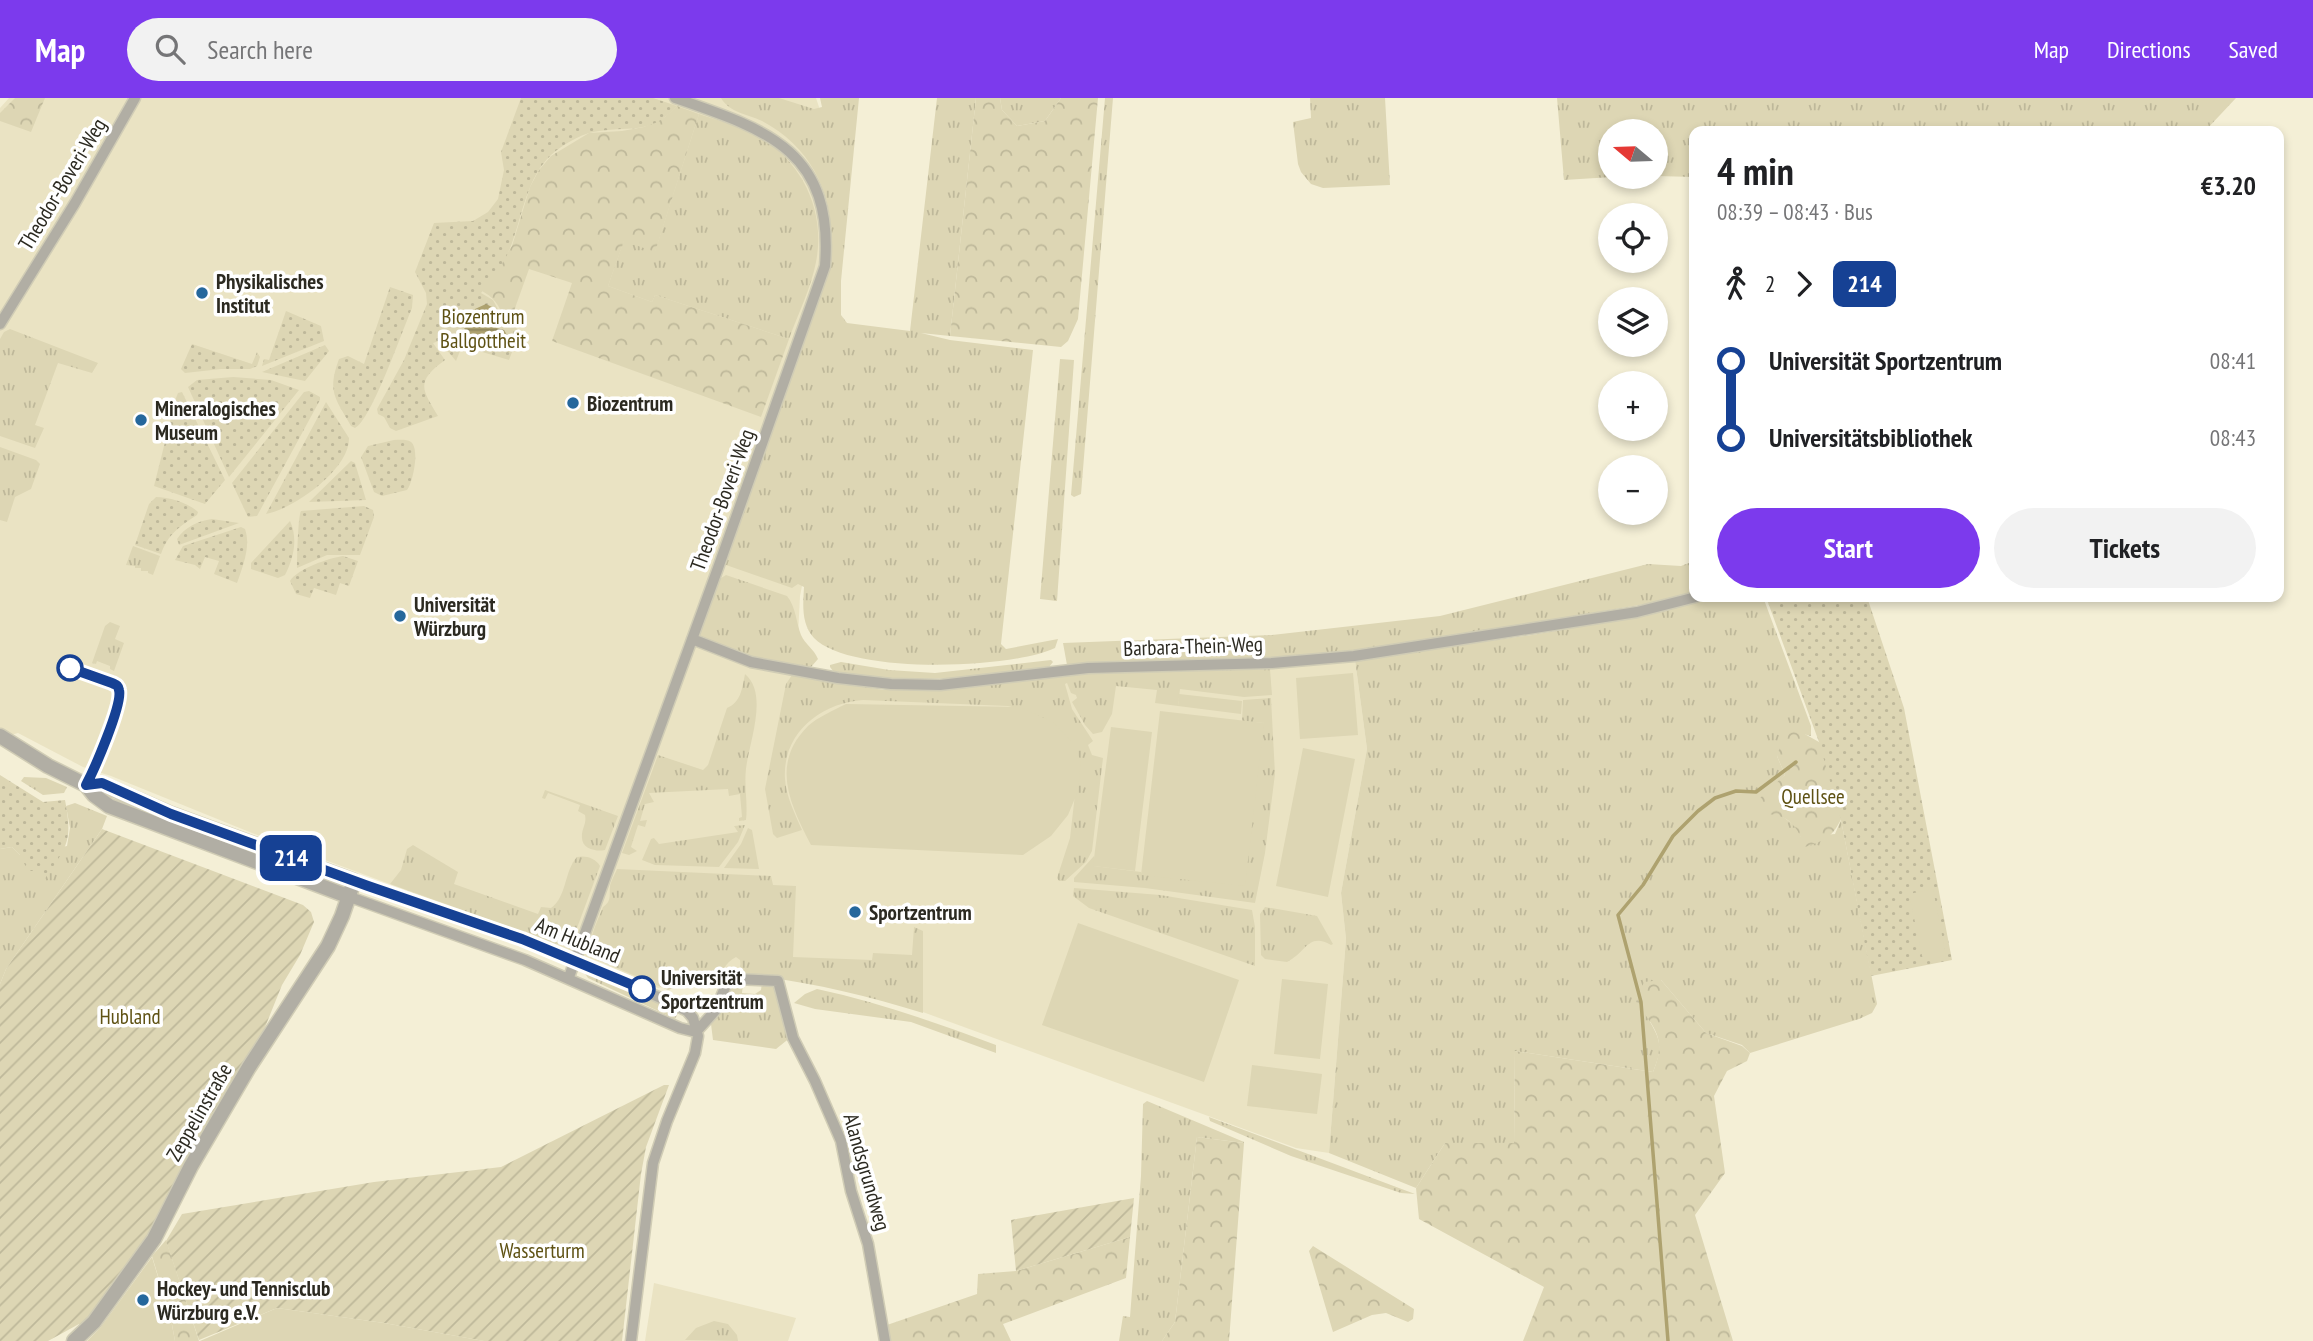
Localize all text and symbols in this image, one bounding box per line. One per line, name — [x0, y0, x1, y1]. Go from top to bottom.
search box — [127, 18, 617, 81]
text: Map — [35, 28, 85, 71]
icon: search — [151, 30, 189, 68]
text: Search here — [207, 33, 313, 66]
text: Map — [2034, 34, 2069, 65]
text: Directions — [2107, 34, 2191, 65]
text: Saved — [2229, 34, 2278, 65]
street label: Theodor-Boveri-Weg — [12, 113, 112, 255]
north arrow — [1598, 119, 1668, 189]
map controls — [1598, 119, 1668, 525]
text: 4 min — [1717, 146, 1794, 195]
text: €3.20 — [2201, 169, 2256, 202]
text: 08:39 – 08:43 · Bus — [1717, 197, 1873, 226]
button: locate — [1598, 203, 1668, 273]
icon: walk — [1717, 265, 1755, 303]
icon: forward — [1785, 265, 1823, 303]
place label: Physikalisches Institut — [216, 268, 324, 319]
text: 214 — [1847, 268, 1882, 299]
text: 2 — [1765, 269, 1775, 298]
marker: Physikalisches Institut — [194, 285, 210, 301]
button: layers — [1598, 287, 1668, 357]
park label: Biozentrum Ballgottheit — [440, 303, 526, 354]
text: Universität Sportzentrum — [1769, 344, 2002, 377]
text: 08:41 — [2210, 346, 2256, 375]
button: + — [1598, 371, 1668, 441]
place label: Biozentrum — [587, 390, 673, 417]
place label: Mineralogisches Museum — [155, 395, 276, 446]
marker: Biozentrum — [565, 395, 581, 411]
marker: Mineralogisches Museum — [133, 412, 149, 428]
text: Universitätsbibliothek — [1769, 421, 1973, 454]
text: 08:43 — [2210, 423, 2256, 452]
street label: Theodor-Boveri-Weg — [684, 425, 760, 575]
button: − — [1598, 455, 1668, 525]
button: Start — [1717, 508, 1980, 588]
button: Tickets — [1994, 508, 2256, 588]
place label: Universität Würzburg — [413, 591, 495, 642]
marker: Universität Würzburg — [392, 608, 408, 624]
street label: Barbara-Thein-Weg — [1123, 630, 1263, 662]
unlabelled marker — [57, 655, 83, 681]
park label: Quellsee — [1781, 783, 1845, 810]
line badge: 214 — [251, 835, 331, 881]
text: 214 — [274, 842, 308, 873]
place label: Sportzentrum — [869, 899, 972, 926]
marker: Sportzentrum — [847, 904, 863, 920]
street label: Am Hubland — [532, 911, 624, 969]
place label: Universität Sportzentrum — [661, 964, 764, 1015]
marker: Universität Sportzentrum — [629, 976, 655, 1002]
park label: Hubland — [99, 1003, 161, 1030]
street label: Zeppelinstraße — [160, 1058, 238, 1166]
street label: Alandsgrundweg — [837, 1110, 897, 1234]
park label: Wasserturm — [499, 1237, 585, 1264]
place label: Hockey- und Tennisclub Würzburg e.V. — [156, 1275, 330, 1326]
marker: Hockey- und Tennisclub Würzburg e.V. — [135, 1292, 151, 1308]

